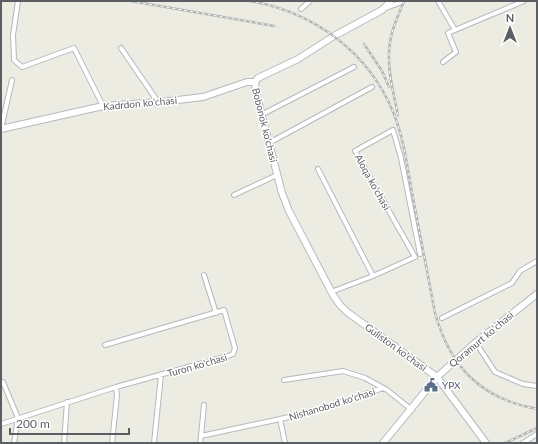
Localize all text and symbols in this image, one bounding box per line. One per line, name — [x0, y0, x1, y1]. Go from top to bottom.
north arrow — [490, 8, 530, 48]
text: N — [506, 11, 514, 24]
street label: Bobonok ko'chasi — [250, 86, 280, 164]
street label: Kadrdon ko'chasi — [103, 94, 177, 112]
street label: Aloqa ko'chasi — [353, 152, 393, 212]
street label: Qoramurt koʻchasi — [446, 309, 516, 369]
street label: Guliston ko'chasi — [363, 321, 429, 373]
street label: Turon ko'chasi — [166, 351, 228, 379]
public building icon: YPX — [423, 377, 439, 393]
place label: YPX — [442, 379, 461, 391]
street label: Nishanobod ko'chasi — [287, 385, 377, 423]
scale bar — [10, 410, 129, 436]
text: 200 m — [16, 416, 50, 431]

